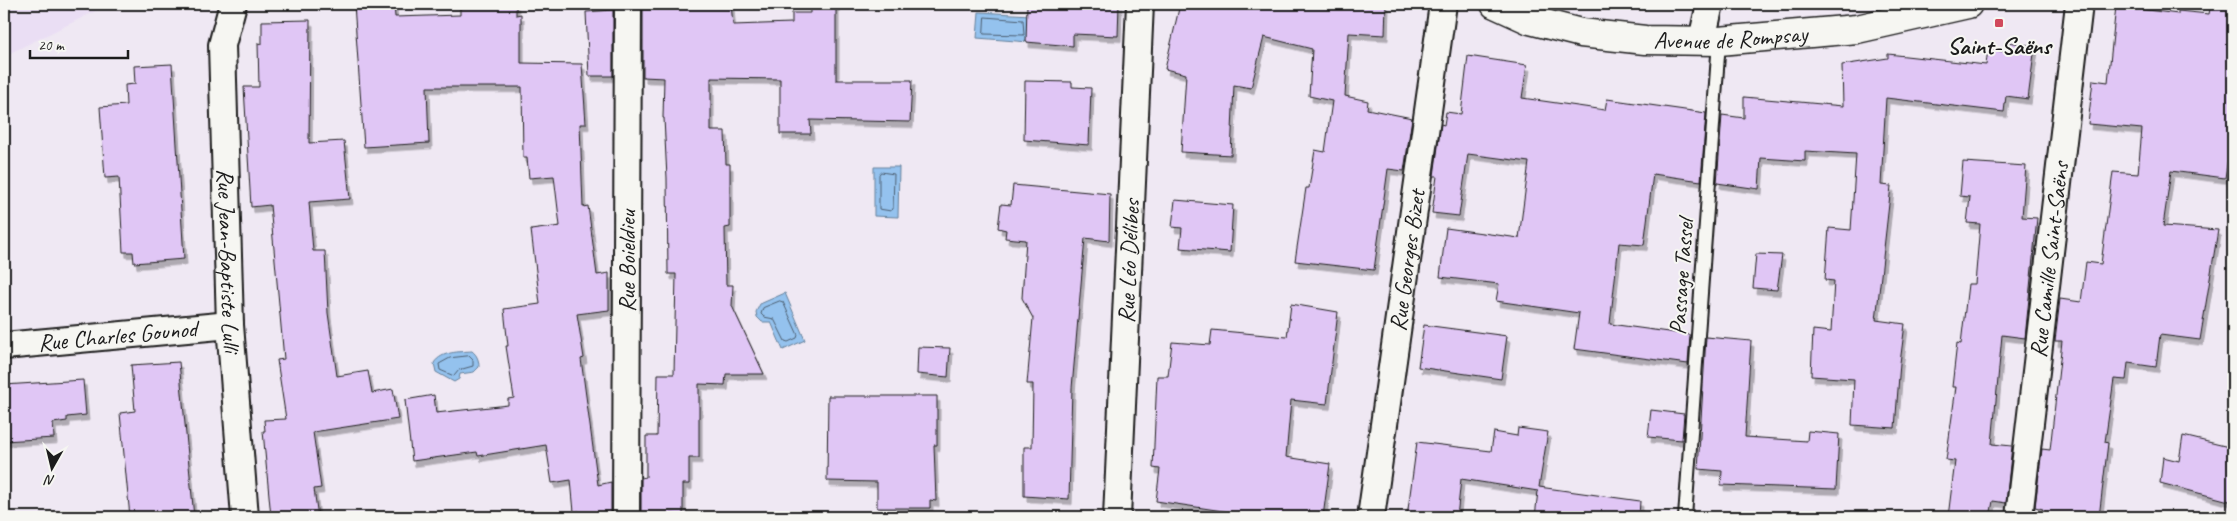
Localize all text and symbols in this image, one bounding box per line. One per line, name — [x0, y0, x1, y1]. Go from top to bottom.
marker: Saint-Saëns — [1993, 17, 2005, 29]
street label: Avenue de Rompsay — [1653, 18, 1810, 56]
scale bar — [30, 28, 128, 60]
place label: Saint-Saëns — [1947, 31, 2053, 61]
text: 20 m — [38, 36, 65, 55]
street label: Rue Camille Saint-Saëns — [2023, 158, 2076, 359]
street label: Rue Jean-Baptiste Lulli — [211, 168, 247, 356]
street label: Rue Georges Bizet — [1382, 186, 1432, 333]
street label: Rue Léo Délibes — [1111, 197, 1146, 324]
street label: Rue Boieldieu — [612, 208, 642, 312]
street label: Passage Tassel — [1662, 214, 1700, 336]
street label: Rue Charles Gounod — [37, 313, 202, 358]
north arrow — [28, 444, 78, 494]
text: N — [42, 471, 56, 489]

